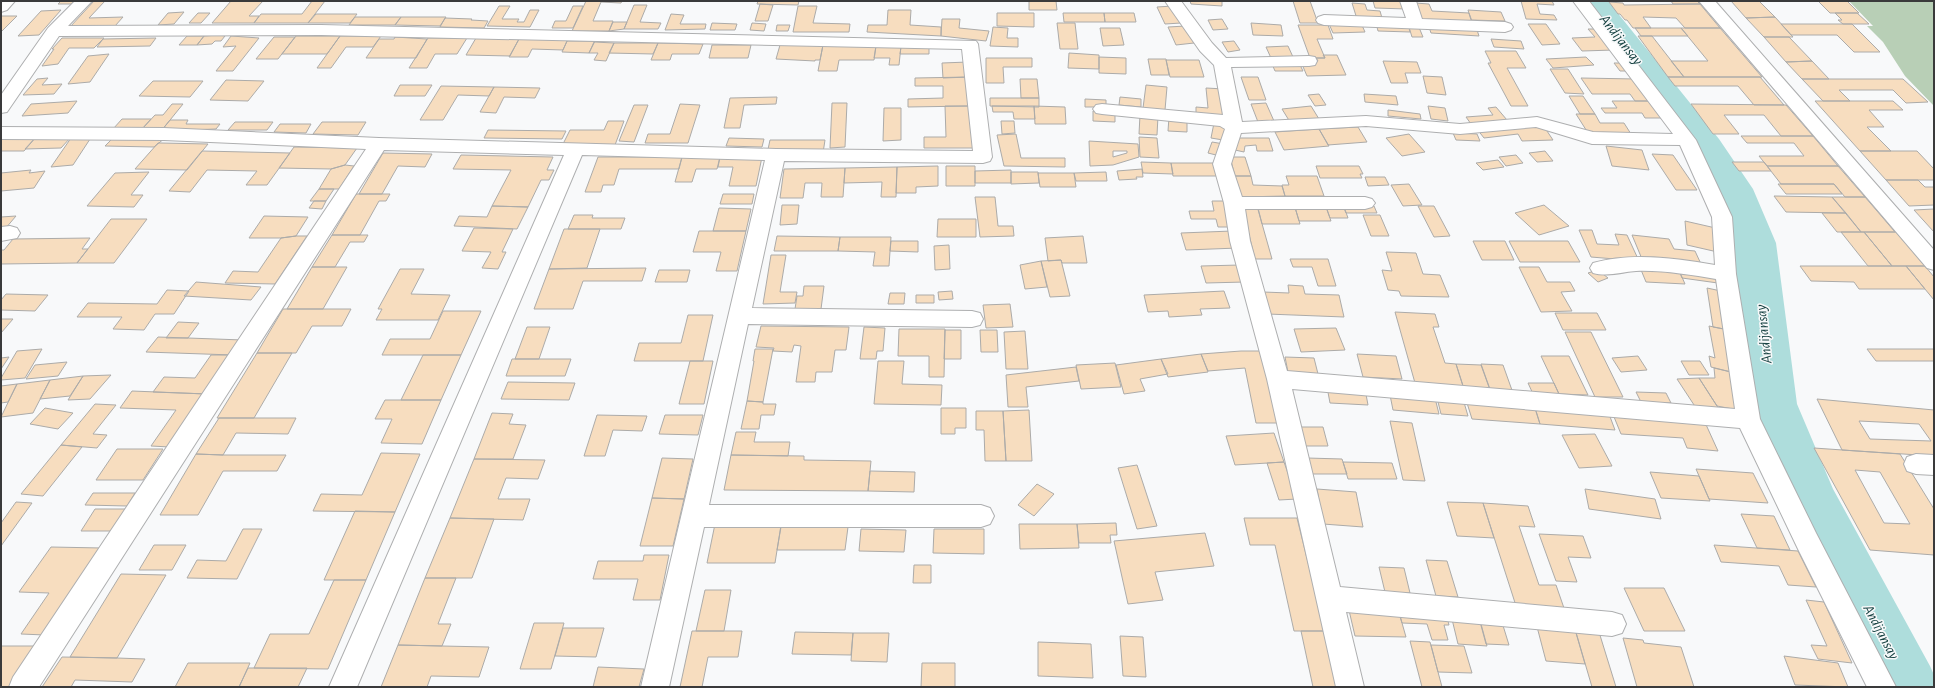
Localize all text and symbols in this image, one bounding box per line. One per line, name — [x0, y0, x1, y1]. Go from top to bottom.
water label: Andijansay — [1596, 11, 1646, 69]
water label: Andijansay — [1753, 303, 1775, 365]
water label: Andijansay — [1860, 601, 1902, 662]

